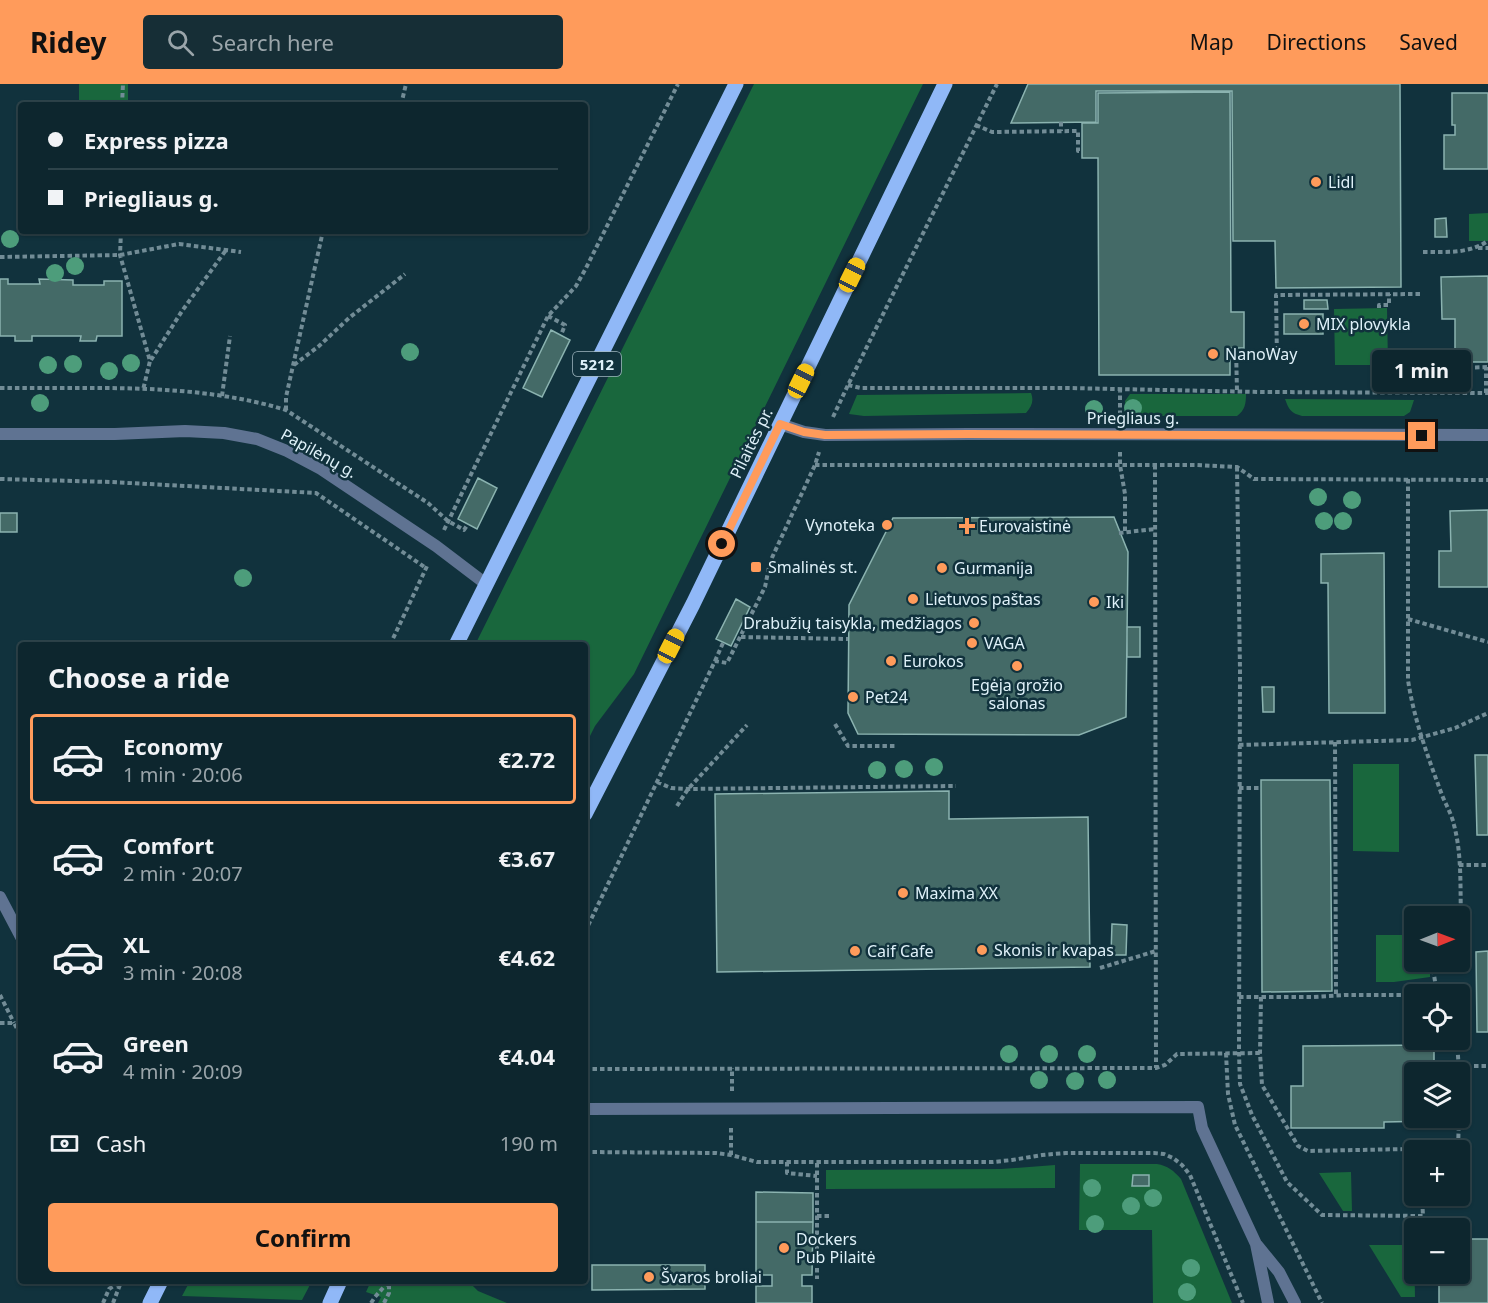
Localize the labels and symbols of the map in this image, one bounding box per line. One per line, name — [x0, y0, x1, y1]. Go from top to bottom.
place label: Lidl — [1328, 171, 1354, 193]
marker: Lidl — [1309, 175, 1323, 189]
car — [836, 255, 868, 295]
place label: MIX plovykla — [1316, 313, 1411, 335]
marker: MIX plovykla — [1297, 317, 1311, 331]
place label: NanoWay — [1225, 343, 1298, 365]
marker: NanoWay — [1206, 347, 1220, 361]
callout: 1 min — [1372, 349, 1472, 391]
road number: 5212 — [573, 352, 621, 376]
car — [785, 361, 817, 401]
street label: Pilaitės pr. — [724, 404, 778, 482]
street label: Priegliaus g. — [1087, 407, 1179, 429]
route end — [1408, 422, 1435, 449]
street label: Papilėnų g. — [277, 423, 361, 483]
place label: Vynoteka — [805, 514, 875, 536]
place label: Eurovaistinė — [979, 515, 1071, 537]
marker: Vynoteka — [880, 518, 894, 532]
marker: Eurovaistinė — [960, 519, 974, 533]
route start — [708, 530, 735, 557]
place label: Smalinės st. — [768, 556, 857, 578]
place label: Gurmanija — [954, 557, 1033, 579]
marker: Smalinės st. — [749, 560, 763, 574]
marker: Gurmanija — [935, 561, 949, 575]
place label: Lietuvos paštas — [925, 588, 1041, 610]
place label: Iki — [1106, 591, 1124, 613]
marker: Lietuvos paštas — [906, 592, 920, 606]
marker: Iki — [1087, 595, 1101, 609]
place label: Drabužių taisykla, medžiagos — [743, 612, 962, 634]
marker: Drabužių taisykla, medžiagos — [967, 616, 981, 630]
car — [655, 626, 687, 666]
place label: VAGA — [984, 632, 1026, 654]
marker: VAGA — [965, 636, 979, 650]
place label: Eurokos — [903, 650, 964, 672]
marker: Eurokos — [884, 654, 898, 668]
marker: Egėja grožio salonas — [1010, 659, 1024, 673]
place label: Egėja grožio salonas — [971, 674, 1063, 714]
place label: Pet24 — [865, 686, 908, 708]
marker: Pet24 — [846, 690, 860, 704]
place label: Maxima XX — [915, 882, 999, 904]
marker: Maxima XX — [896, 886, 910, 900]
north arrow — [1404, 906, 1470, 972]
place label: Skonis ir kvapas — [994, 939, 1114, 961]
place label: Caif Cafe — [867, 940, 934, 962]
marker: Skonis ir kvapas — [975, 943, 989, 957]
marker: Caif Cafe — [848, 944, 862, 958]
place label: Dockers Pub Pilaitė — [796, 1228, 875, 1268]
marker: Dockers Pub Pilaitė — [777, 1241, 791, 1255]
place label: Švaros broliai — [661, 1266, 762, 1288]
marker: Švaros broliai — [642, 1270, 656, 1284]

